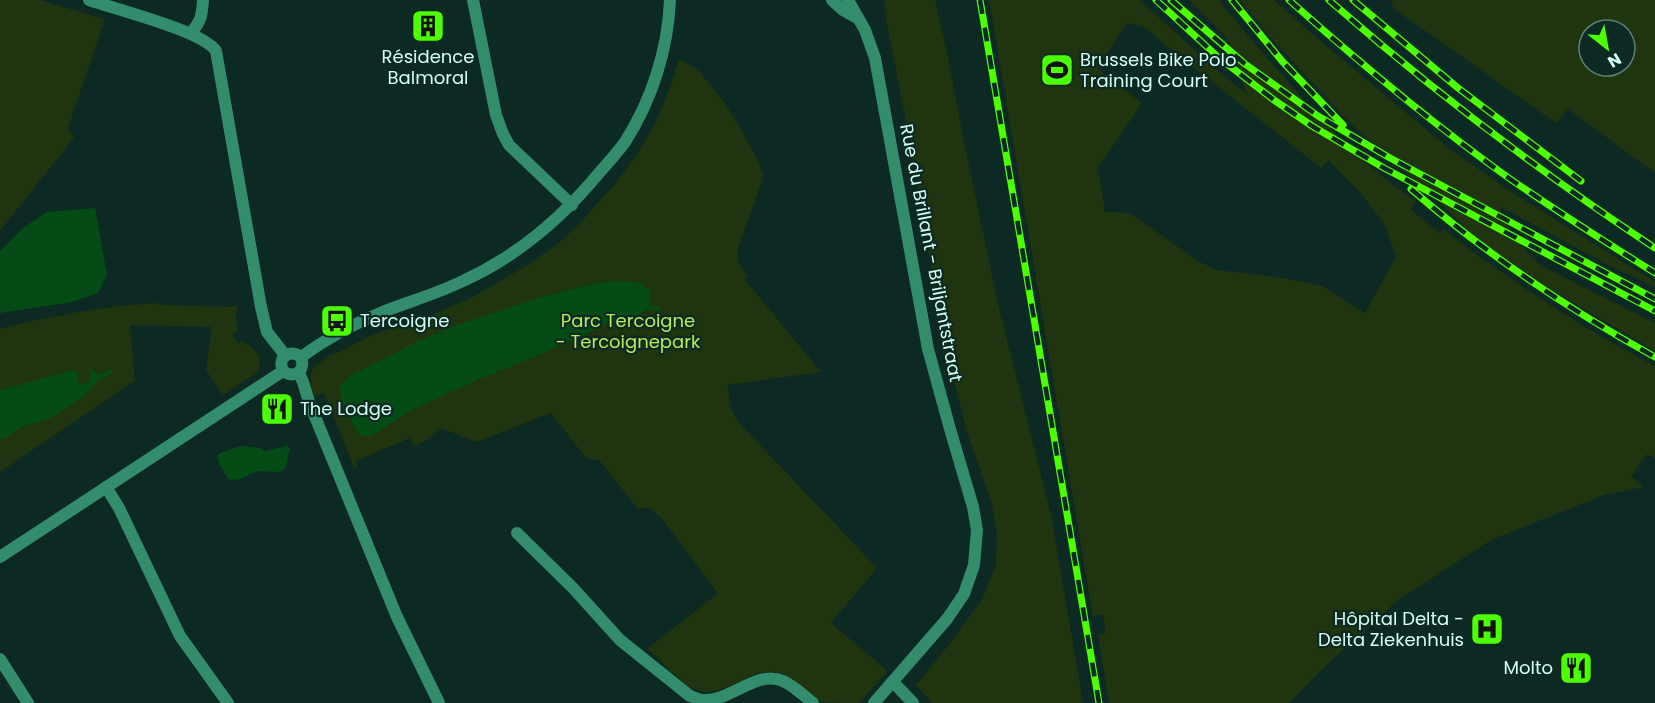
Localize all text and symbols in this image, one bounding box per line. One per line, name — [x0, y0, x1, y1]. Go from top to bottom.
building icon: Résidence Balmoral — [410, 8, 446, 44]
north arrow — [1577, 18, 1637, 78]
place label: Résidence Balmoral — [382, 44, 474, 90]
place label: Brussels Bike Polo Training Court — [1080, 47, 1236, 93]
text: N — [1603, 47, 1626, 73]
sports icon: Brussels Bike Polo Training Court — [1039, 52, 1075, 88]
street label: Rue du Brillant - Briljantstraat — [894, 122, 969, 384]
bus stop icon: Tercoigne — [319, 303, 355, 339]
place label: Tercoigne — [360, 308, 449, 333]
park label: Parc Tercoigne - Tercoignepark — [556, 308, 701, 354]
restaurant icon: The Lodge — [259, 391, 295, 427]
place label: The Lodge — [300, 396, 392, 421]
place label: Hôpital Delta - Delta Ziekenhuis — [1318, 606, 1464, 652]
hospital icon: Hôpital Delta - Delta Ziekenhuis — [1469, 611, 1505, 647]
restaurant icon: Molto — [1558, 650, 1594, 686]
place label: Molto — [1503, 655, 1553, 680]

